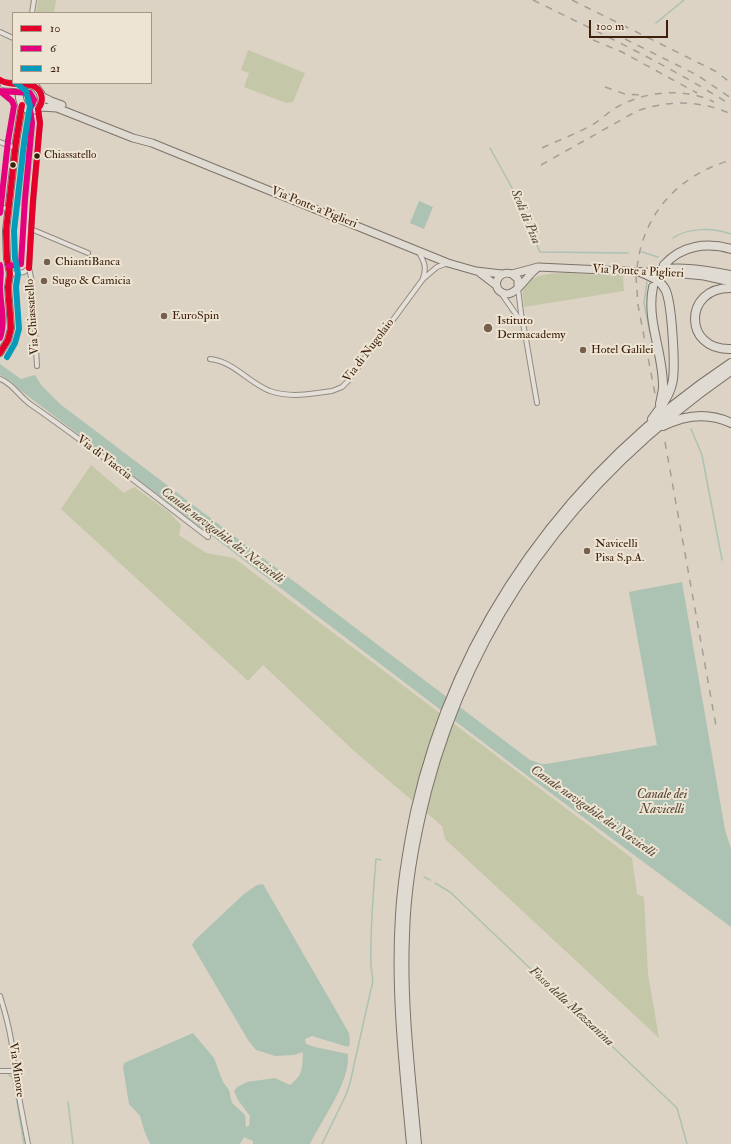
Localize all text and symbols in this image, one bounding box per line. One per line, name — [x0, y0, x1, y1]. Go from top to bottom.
legend — [12, 12, 152, 84]
scale bar — [591, 12, 670, 38]
text: 100 m — [596, 19, 624, 34]
text: 10 — [50, 21, 60, 36]
text: 6 — [50, 41, 56, 56]
text: 21 — [50, 61, 60, 76]
place label: Chiassatello — [44, 149, 96, 163]
marker: Chiassatello — [32, 151, 42, 161]
unlabelled marker — [8, 160, 18, 170]
street label: Via Ponte a Piglieri — [269, 184, 359, 232]
water label: Scoli di Pisa — [507, 187, 543, 247]
place label: ChiantiBanca — [55, 255, 120, 269]
marker: ChiantiBanca — [42, 257, 52, 267]
street label: Via Ponte a Piglieri — [592, 262, 684, 282]
place label: Sugo & Camicia — [52, 274, 131, 288]
marker: Sugo & Camicia — [39, 276, 49, 286]
street label: Via Chiassatello — [23, 278, 43, 356]
place label: EuroSpin — [172, 309, 219, 323]
marker: EuroSpin — [159, 311, 169, 321]
place label: Istituto Dermacademy — [497, 314, 566, 342]
street label: Via di Nugolaio — [340, 316, 398, 386]
marker: Istituto Dermacademy — [482, 322, 494, 334]
place label: Hotel Galilei — [591, 343, 653, 357]
marker: Hotel Galilei — [578, 345, 588, 355]
street label: Via di Viaccia — [74, 433, 134, 483]
water label: Canale navigabile dei Navicelli — [157, 485, 287, 587]
place label: Navicelli Pisa S.p.A. — [595, 537, 644, 565]
marker: Navicelli Pisa S.p.A. — [582, 546, 592, 556]
water label: Canale navigabile dei Navicelli — [527, 763, 659, 861]
water label: Canale dei Navicelli — [637, 787, 687, 818]
water label: Fosso della Mezzanina — [525, 964, 617, 1050]
street label: Via Minore — [5, 1042, 27, 1098]

